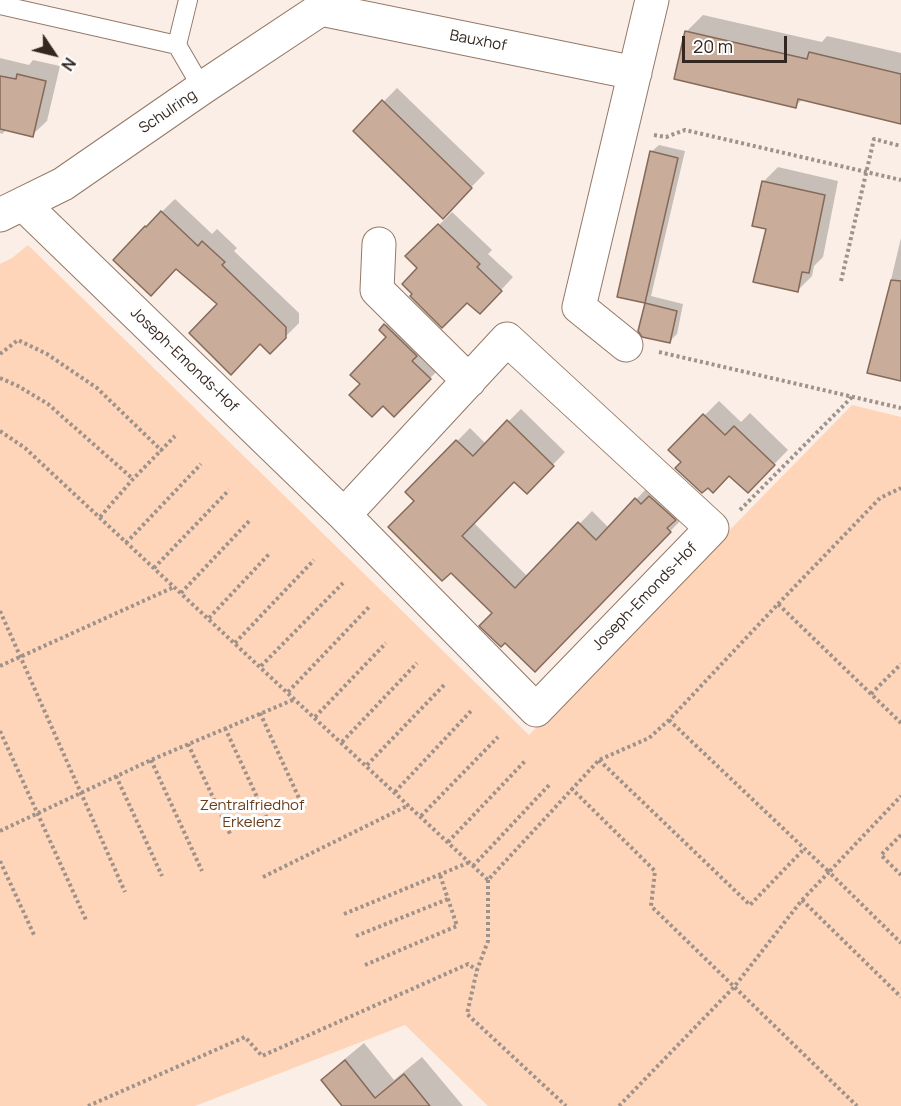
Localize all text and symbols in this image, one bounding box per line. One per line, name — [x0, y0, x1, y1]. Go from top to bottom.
north arrow — [24, 24, 84, 84]
scale bar — [685, 24, 790, 62]
street label: Bauxhof — [448, 27, 508, 55]
text: 20 m — [693, 34, 733, 58]
text: N — [56, 53, 81, 75]
street label: Schulring — [136, 86, 200, 138]
street label: Joseph-Emonds-Hof — [126, 304, 242, 416]
street label: Joseph-Emonds-Hof — [589, 539, 701, 655]
park label: Zentralfriedhof Erkelenz — [200, 797, 304, 832]

